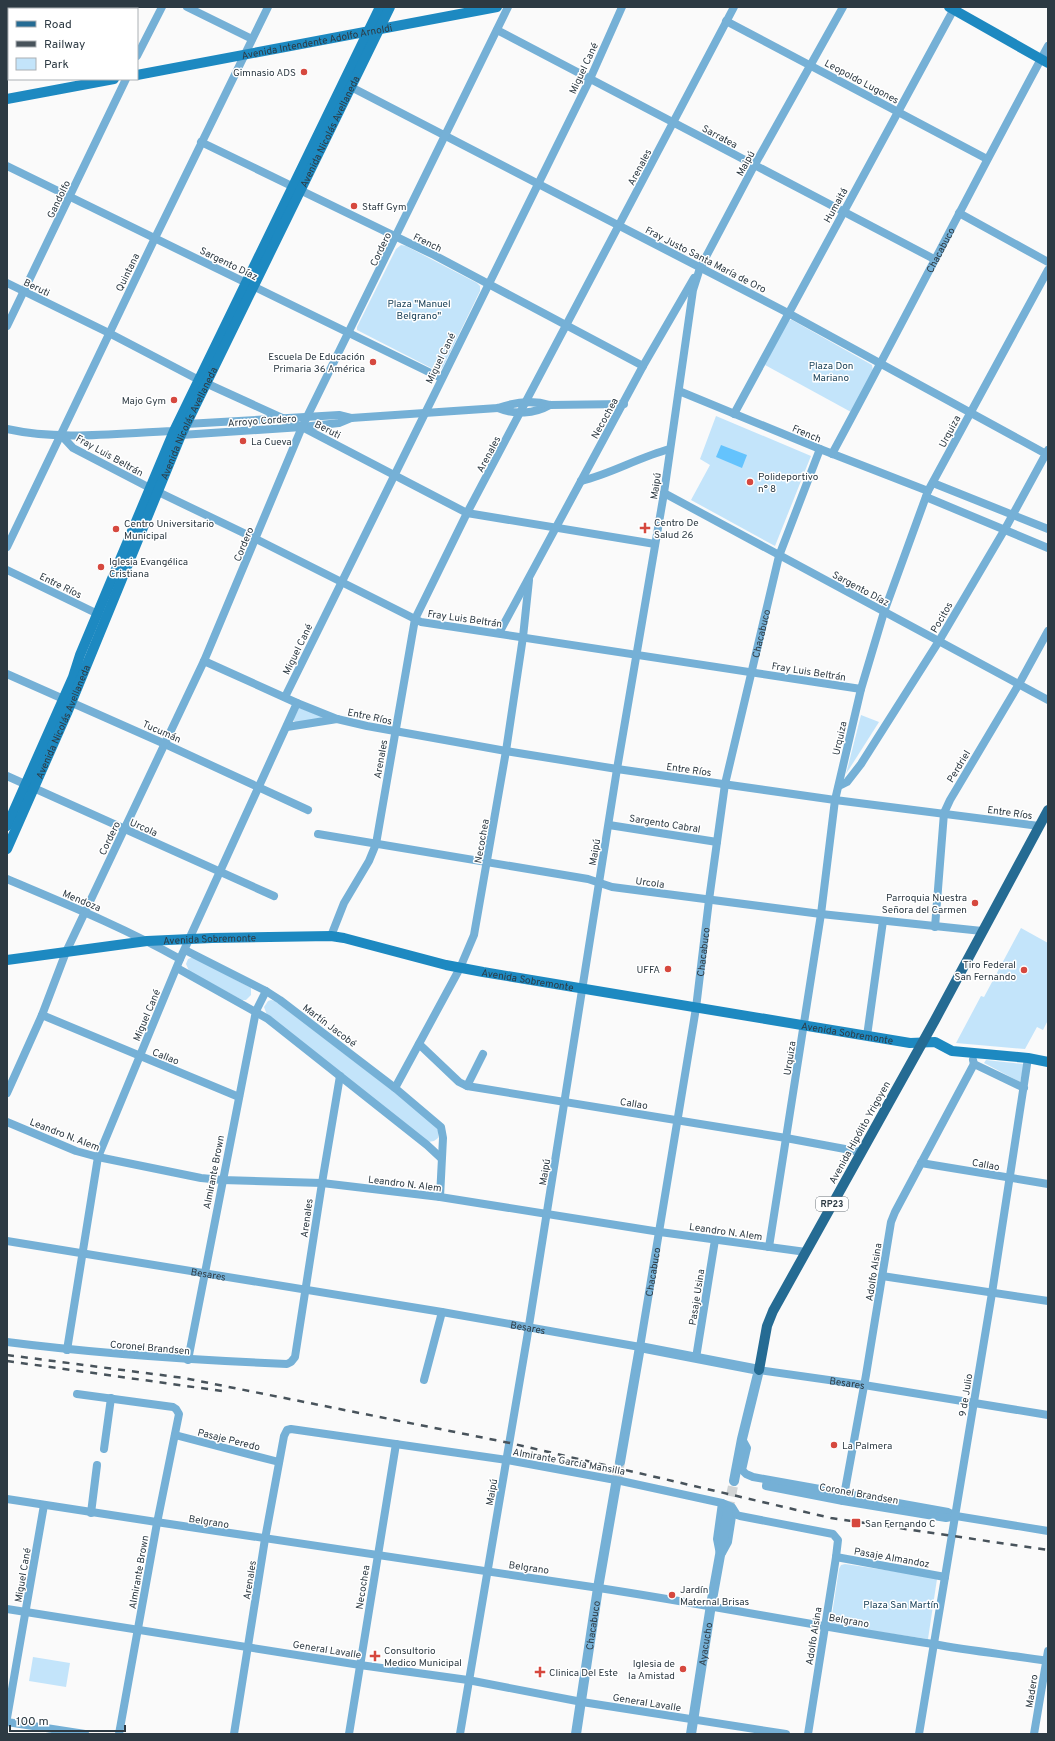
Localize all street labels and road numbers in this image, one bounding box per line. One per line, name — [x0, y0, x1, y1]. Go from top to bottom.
street label: Avenida Intendente Adolfo Arnoldi — [241, 22, 394, 63]
street label: Miguel Cané — [567, 41, 602, 96]
street label: Leopoldo Lugones — [822, 57, 901, 108]
street label: Avenida Nicolás Avellaneda — [298, 74, 363, 190]
street label: Sarratea — [699, 123, 739, 152]
street label: Arenales — [625, 147, 655, 188]
street label: Maipú — [734, 149, 759, 179]
street label: Gandolfo — [45, 178, 74, 221]
street label: Humaitá — [821, 186, 851, 226]
street label: Fray Justo Santa María de Oro — [643, 224, 768, 297]
street label: Chacabuco — [924, 225, 959, 276]
street label: Cordero — [368, 230, 395, 269]
street label: French — [411, 231, 444, 256]
street label: Sargento Díaz — [197, 245, 259, 284]
street label: Quintana — [114, 251, 143, 294]
street label: Beruti — [21, 276, 52, 300]
street label: Miguel Cané — [423, 331, 459, 386]
street label: Avenida Nicolás Avellaneda — [158, 365, 221, 482]
street label: Necochea — [589, 396, 622, 441]
street label: Arroyo Cordero — [227, 413, 297, 430]
street label: Urquiza — [936, 413, 964, 450]
street label: Beruti — [312, 418, 343, 442]
street label: French — [790, 422, 823, 446]
street label: Fray Luis Beltrán — [73, 432, 145, 480]
street label: Arenales — [474, 434, 504, 475]
street label: Maipú — [648, 472, 665, 500]
street label: Cordero — [231, 525, 258, 564]
street label: Sargento Díaz — [830, 569, 891, 610]
street label: Entre Ríos — [37, 571, 84, 602]
street label: Pocitos — [928, 600, 956, 635]
street label: Fray Luis Beltrán — [427, 608, 503, 631]
street label: Chacabuco — [750, 608, 774, 659]
street label: Miguel Cané — [280, 622, 316, 677]
street label: Fray Luis Beltrán — [771, 660, 847, 685]
street label: Avenida Nicolás Avellaneda — [34, 663, 94, 781]
street label: Entre Ríos — [346, 706, 394, 729]
street label: Tucumán — [140, 718, 183, 747]
street label: Urquiza — [830, 720, 851, 757]
street label: Arenales — [372, 738, 391, 780]
street label: Perdriel — [945, 748, 974, 785]
street label: Entre Ríos — [665, 761, 713, 780]
street label: Entre Ríos — [986, 804, 1034, 823]
street label: Sargento Cabral — [628, 812, 701, 837]
street label: Urcola — [127, 817, 159, 840]
street label: Necochea — [472, 818, 493, 864]
street label: Cordero — [97, 819, 124, 858]
street label: Maipú — [587, 838, 604, 867]
street label: Urcola — [634, 875, 665, 892]
street label: Mendoza — [60, 887, 103, 915]
street label: Chacabuco — [695, 926, 714, 977]
street label: Avenida Sobremonte — [163, 932, 256, 948]
street label: Avenida Sobremonte — [480, 967, 574, 995]
street label: Miguel Cané — [131, 988, 164, 1044]
street label: Martín Jacobé — [300, 1002, 359, 1051]
street label: Avenida Sobremonte — [800, 1020, 894, 1048]
street label: Urquiza — [781, 1040, 800, 1076]
street label: Callao — [150, 1046, 181, 1069]
street label: Avenida Hipólito Yrigoyen — [827, 1079, 894, 1186]
street label: Callao — [619, 1096, 649, 1113]
street label: Leandro N. Alem — [28, 1116, 101, 1155]
street label: Almirante Brown — [201, 1134, 228, 1210]
street label: Callao — [971, 1157, 1001, 1174]
street label: Maipú — [537, 1158, 554, 1187]
street label: Leandro N. Alem — [367, 1174, 442, 1195]
street label: Arenales — [298, 1197, 317, 1239]
road number: RP23 — [816, 1197, 848, 1211]
street label: Leandro N. Alem — [688, 1221, 763, 1244]
street label: Adolfo Alsina — [863, 1242, 885, 1302]
street label: Chacabuco — [643, 1246, 664, 1298]
street label: Besares — [190, 1266, 227, 1285]
street label: Pasaje Usina — [687, 1268, 708, 1326]
street label: Besares — [509, 1319, 547, 1338]
street label: Coronel Brandsen — [109, 1339, 190, 1358]
street label: 9 de Julio — [957, 1372, 976, 1418]
street label: Besares — [828, 1375, 866, 1393]
street label: Pasaje Peredo — [196, 1426, 262, 1455]
street label: Almirante García Mansilla — [511, 1446, 626, 1479]
street label: Maipú — [484, 1478, 501, 1507]
street label: Coronel Brandsen — [818, 1481, 899, 1508]
street label: Belgrano — [188, 1513, 230, 1532]
street label: Almirante Brown — [127, 1534, 152, 1610]
street label: Pasaje Almandoz — [853, 1545, 931, 1572]
street label: Miguel Cané — [12, 1547, 35, 1604]
street label: Arenales — [241, 1559, 260, 1601]
street label: Belgrano — [508, 1559, 550, 1578]
street label: Necochea — [354, 1564, 373, 1610]
street label: Chacabuco — [584, 1600, 604, 1651]
street label: Adolfo Alsina — [803, 1606, 825, 1666]
street label: Belgrano — [828, 1612, 870, 1631]
street label: Ayacucho — [697, 1621, 716, 1667]
street label: General Lavalle — [292, 1639, 362, 1662]
street label: Madero — [1023, 1673, 1042, 1709]
street label: General Lavalle — [612, 1692, 682, 1715]

